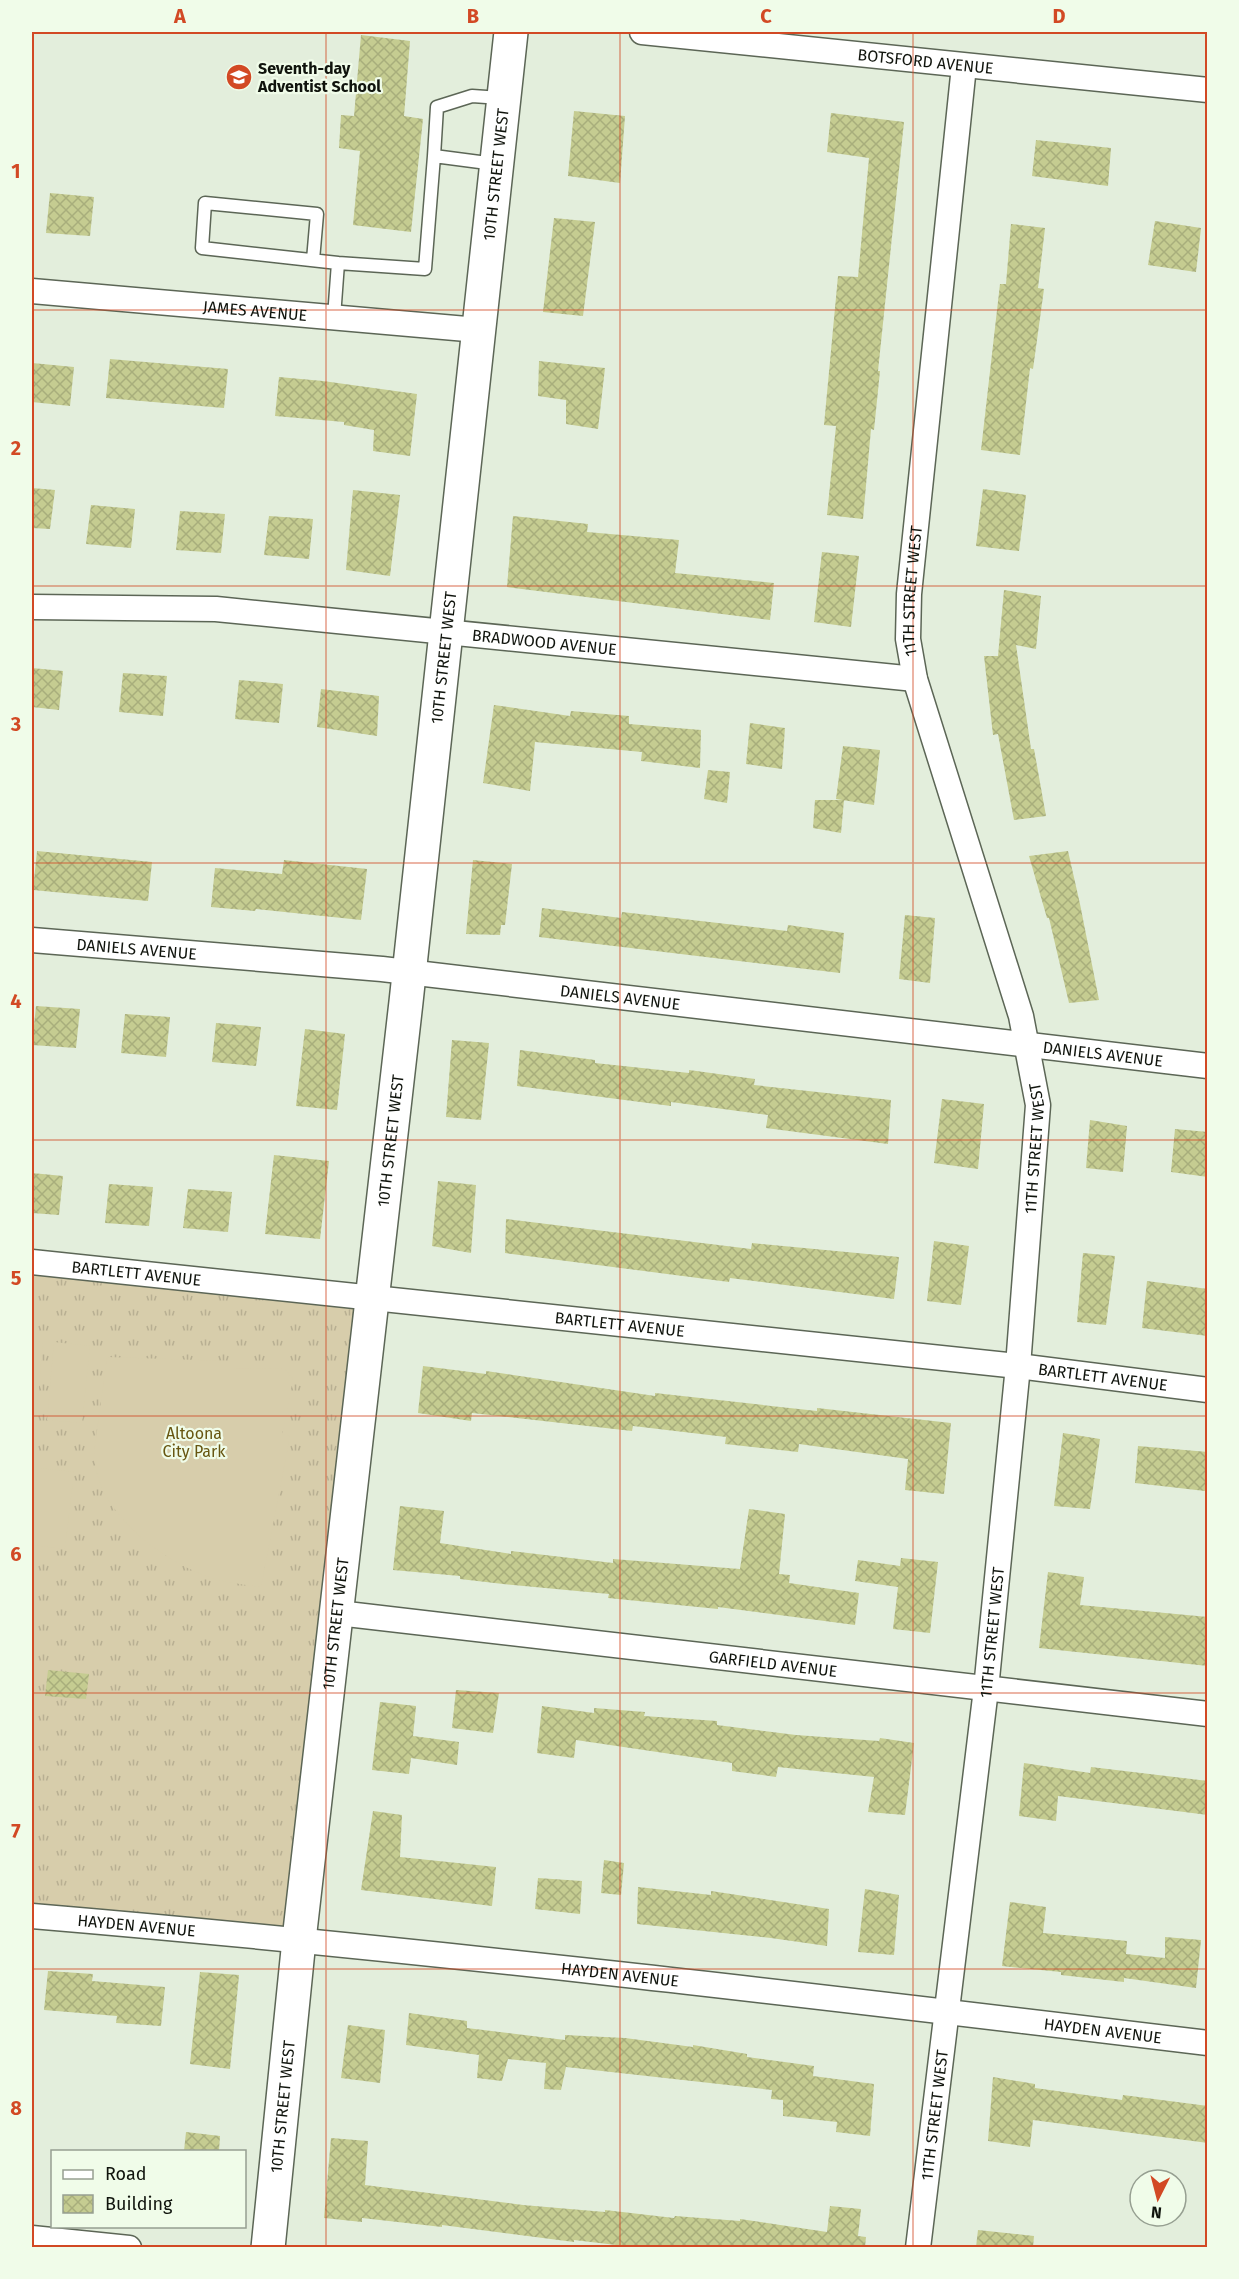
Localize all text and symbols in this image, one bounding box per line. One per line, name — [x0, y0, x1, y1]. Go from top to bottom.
text: A — [173, 4, 187, 28]
text: B — [467, 4, 479, 28]
text: C — [760, 4, 772, 28]
text: D — [1052, 4, 1066, 28]
street label: BOTSFORD AVENUE — [857, 45, 994, 78]
place label: Seventh-day Adventist School — [257, 59, 381, 96]
school or university icon: Seventh-day Adventist School — [224, 62, 254, 92]
street label: 10TH STREET WEST — [479, 107, 513, 242]
text: 1 — [11, 159, 21, 183]
street label: JAMES AVENUE — [202, 297, 308, 325]
text: 2 — [11, 436, 21, 460]
street label: 11TH STREET WEST — [899, 524, 926, 658]
street label: 10TH STREET WEST — [427, 590, 460, 725]
street label: BRADWOOD AVENUE — [471, 626, 618, 659]
text: 3 — [10, 712, 21, 736]
street label: DANIELS AVENUE — [76, 935, 198, 964]
street label: DANIELS AVENUE — [559, 981, 681, 1014]
text: 4 — [10, 989, 22, 1013]
street label: DANIELS AVENUE — [1042, 1038, 1164, 1071]
street label: 10TH STREET WEST — [374, 1073, 408, 1208]
street label: 11TH STREET WEST — [1021, 1081, 1048, 1215]
street label: BARTLETT AVENUE — [71, 1257, 202, 1290]
text: 5 — [11, 1266, 22, 1290]
street label: BARTLETT AVENUE — [554, 1308, 685, 1341]
street label: BARTLETT AVENUE — [1037, 1360, 1169, 1395]
park label: Altoona City Park — [163, 1424, 226, 1461]
text: 6 — [10, 1542, 22, 1566]
street label: 10TH STREET WEST — [319, 1556, 353, 1691]
street label: 11TH STREET WEST — [976, 1565, 1008, 1699]
street label: GARFIELD AVENUE — [708, 1647, 838, 1681]
text: 7 — [11, 1819, 21, 1843]
street label: HAYDEN AVENUE — [77, 1911, 197, 1941]
street label: HAYDEN AVENUE — [560, 1959, 680, 1991]
street label: HAYDEN AVENUE — [1043, 2014, 1163, 2047]
street label: 10TH STREET WEST — [267, 2039, 299, 2174]
street label: 11TH STREET WEST — [917, 2048, 952, 2181]
text: 8 — [10, 2096, 22, 2120]
legend — [51, 2150, 246, 2228]
text: Road — [105, 2163, 147, 2185]
north arrow — [1128, 2168, 1188, 2228]
text: Building — [105, 2193, 173, 2215]
text: N — [1150, 2202, 1163, 2222]

